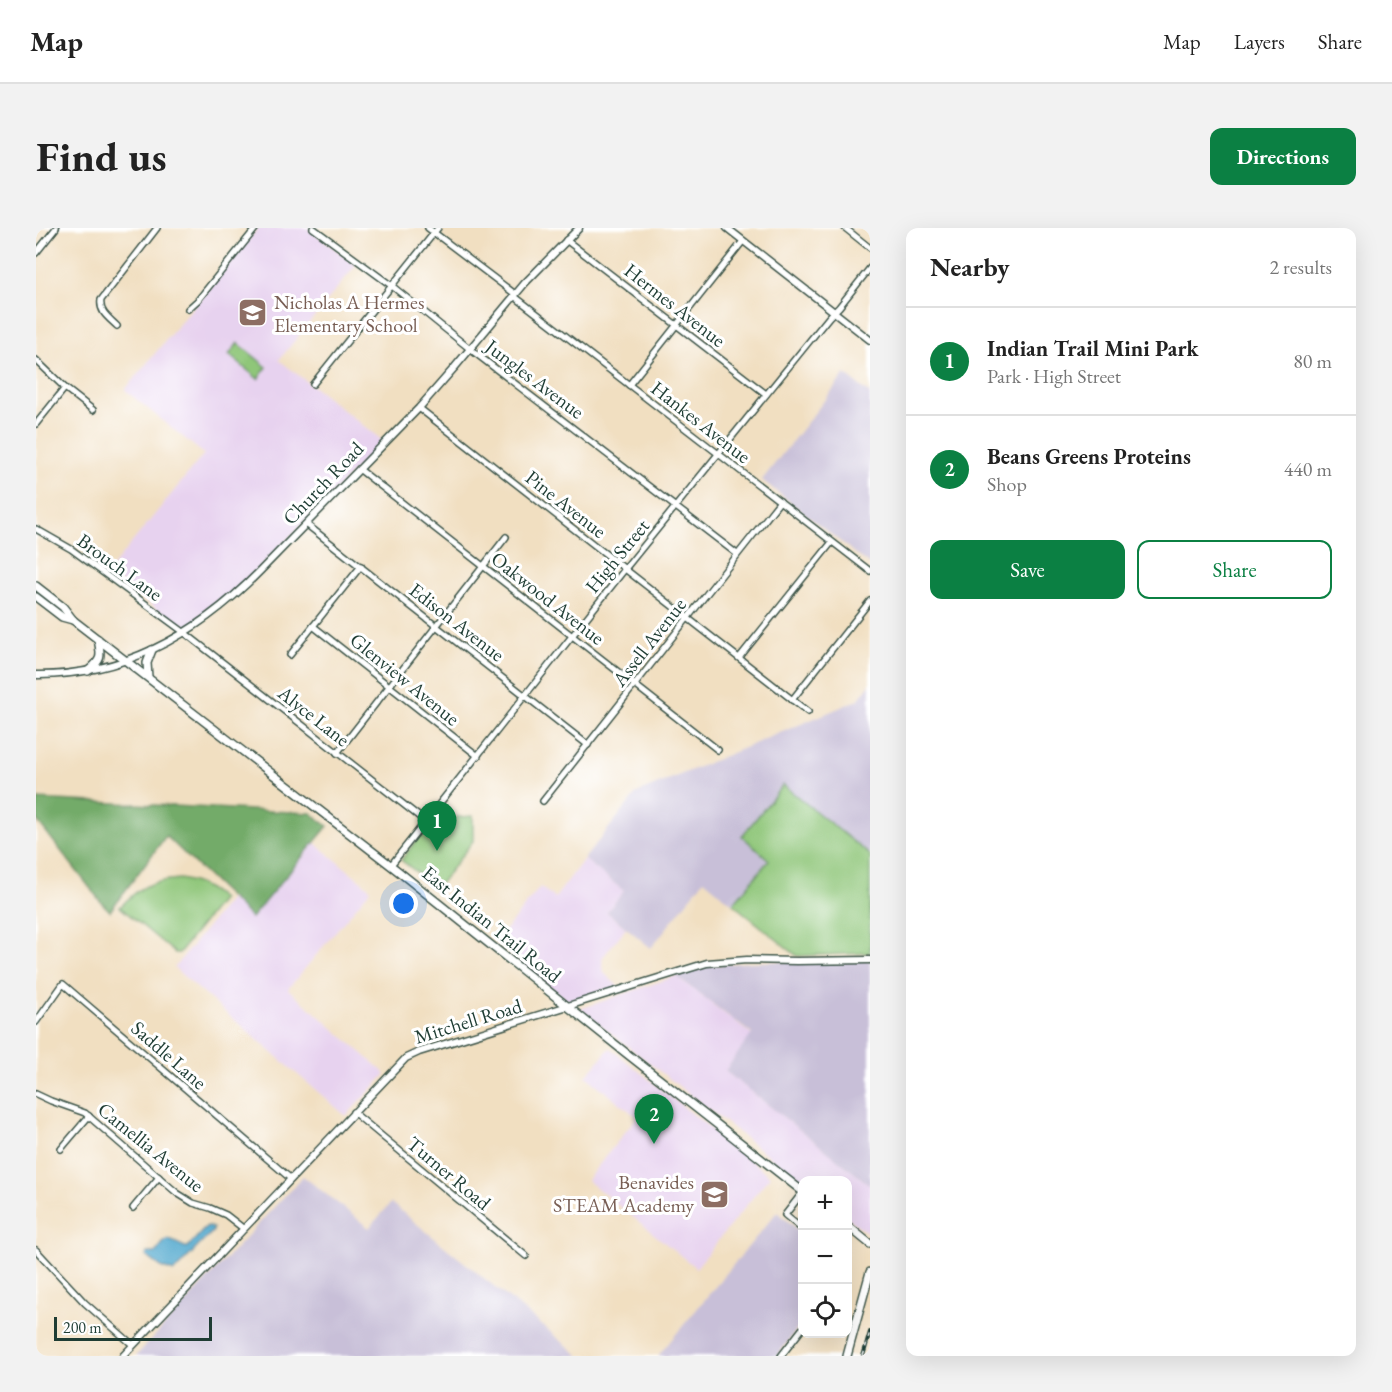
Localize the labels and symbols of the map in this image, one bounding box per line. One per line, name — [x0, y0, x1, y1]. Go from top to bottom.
street label: Hermes Avenue — [619, 257, 731, 353]
place label: Nicholas A Hermes Elementary School — [274, 289, 424, 338]
school or university icon: Nicholas A Hermes Elementary School — [237, 297, 269, 329]
street label: Jungles Avenue — [479, 332, 590, 425]
street label: Hankes Avenue — [646, 375, 756, 469]
street label: Church Road — [277, 435, 370, 530]
street label: Pine Avenue — [520, 464, 612, 544]
street label: High Street — [579, 513, 655, 598]
street label: Brouch Lane — [72, 527, 168, 607]
street label: Oakwood Avenue — [486, 546, 610, 651]
street label: Edison Avenue — [404, 577, 510, 667]
street label: Assell Avenue — [606, 592, 692, 692]
street label: Glenview Avenue — [345, 627, 465, 731]
street label: Alyce Lane — [272, 679, 355, 752]
pin: 1 — [418, 802, 456, 851]
street label: East Indian Trail Road — [417, 860, 568, 989]
your location — [389, 889, 418, 918]
street label: Mitchell Road — [411, 992, 526, 1050]
street label: Saddle Lane — [126, 1015, 212, 1095]
pin: 2 — [634, 1094, 674, 1144]
street label: Camellia Avenue — [93, 1096, 210, 1198]
street label: Turner Road — [402, 1130, 497, 1216]
place label: Benavides STEAM Academy — [553, 1169, 694, 1218]
school or university icon: Benavides STEAM Academy — [699, 1178, 731, 1210]
scale bar — [54, 1314, 212, 1342]

